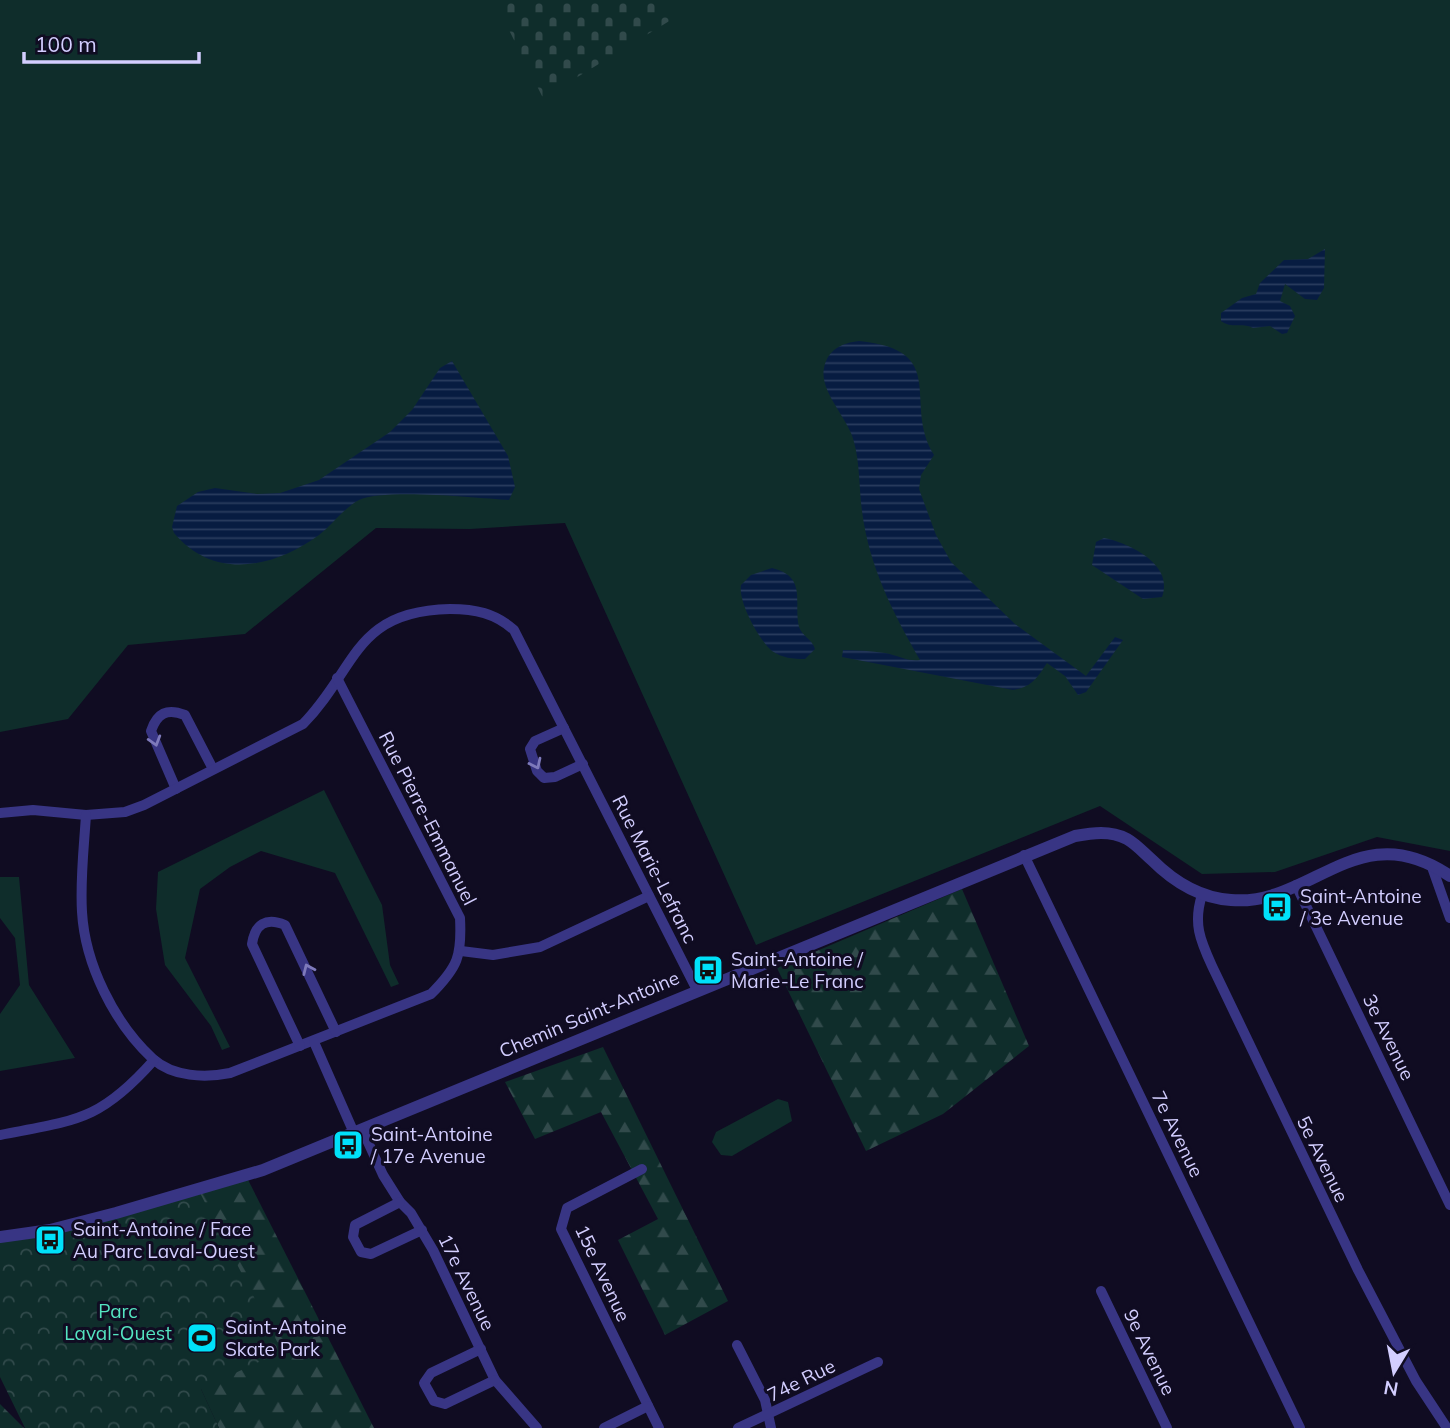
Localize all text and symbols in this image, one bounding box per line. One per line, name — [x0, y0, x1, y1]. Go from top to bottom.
scale bar — [24, 21, 200, 65]
text: 100 m — [35, 31, 97, 57]
street label: Rue Pierre-Emmanuel — [374, 727, 482, 909]
one-way arrow — [146, 734, 161, 746]
one-way arrow — [528, 757, 542, 769]
street label: Rue Marie-Lefranc — [607, 791, 703, 947]
place label: Saint-Antoine / 3e Avenue — [1299, 884, 1422, 930]
bus stop icon: Saint-Antoine / 3e Avenue — [1260, 890, 1294, 924]
place label: Saint-Antoine / Marie-Le Franc — [731, 947, 864, 993]
bus stop icon: Saint-Antoine / Marie-Le Franc — [691, 953, 725, 987]
one-way arrow — [302, 964, 316, 977]
street label: Chemin Saint-Antoine — [495, 965, 683, 1063]
street label: 3e Avenue — [1358, 990, 1420, 1084]
street label: 7e Avenue — [1147, 1087, 1209, 1181]
street label: 5e Avenue — [1292, 1112, 1354, 1206]
place label: Saint-Antoine / 17e Avenue — [370, 1122, 493, 1168]
bus stop icon: Saint-Antoine / 17e Avenue — [331, 1128, 365, 1162]
place label: Saint-Antoine / Face Au Parc Laval-Ouest — [73, 1217, 255, 1263]
street label: 15e Avenue — [570, 1221, 636, 1325]
bus stop icon: Saint-Antoine / Face Au Parc Laval-Ouest — [33, 1223, 67, 1257]
street label: 17e Avenue — [433, 1230, 501, 1334]
park label: Parc Laval-Ouest — [64, 1299, 172, 1345]
street label: 9e Avenue — [1119, 1305, 1181, 1399]
place label: Saint-Antoine Skate Park — [225, 1315, 347, 1361]
sports icon: Saint-Antoine Skate Park — [185, 1321, 219, 1355]
north arrow — [1359, 1337, 1429, 1407]
street label: 74e Rue — [763, 1353, 839, 1407]
text: N — [1382, 1376, 1400, 1402]

